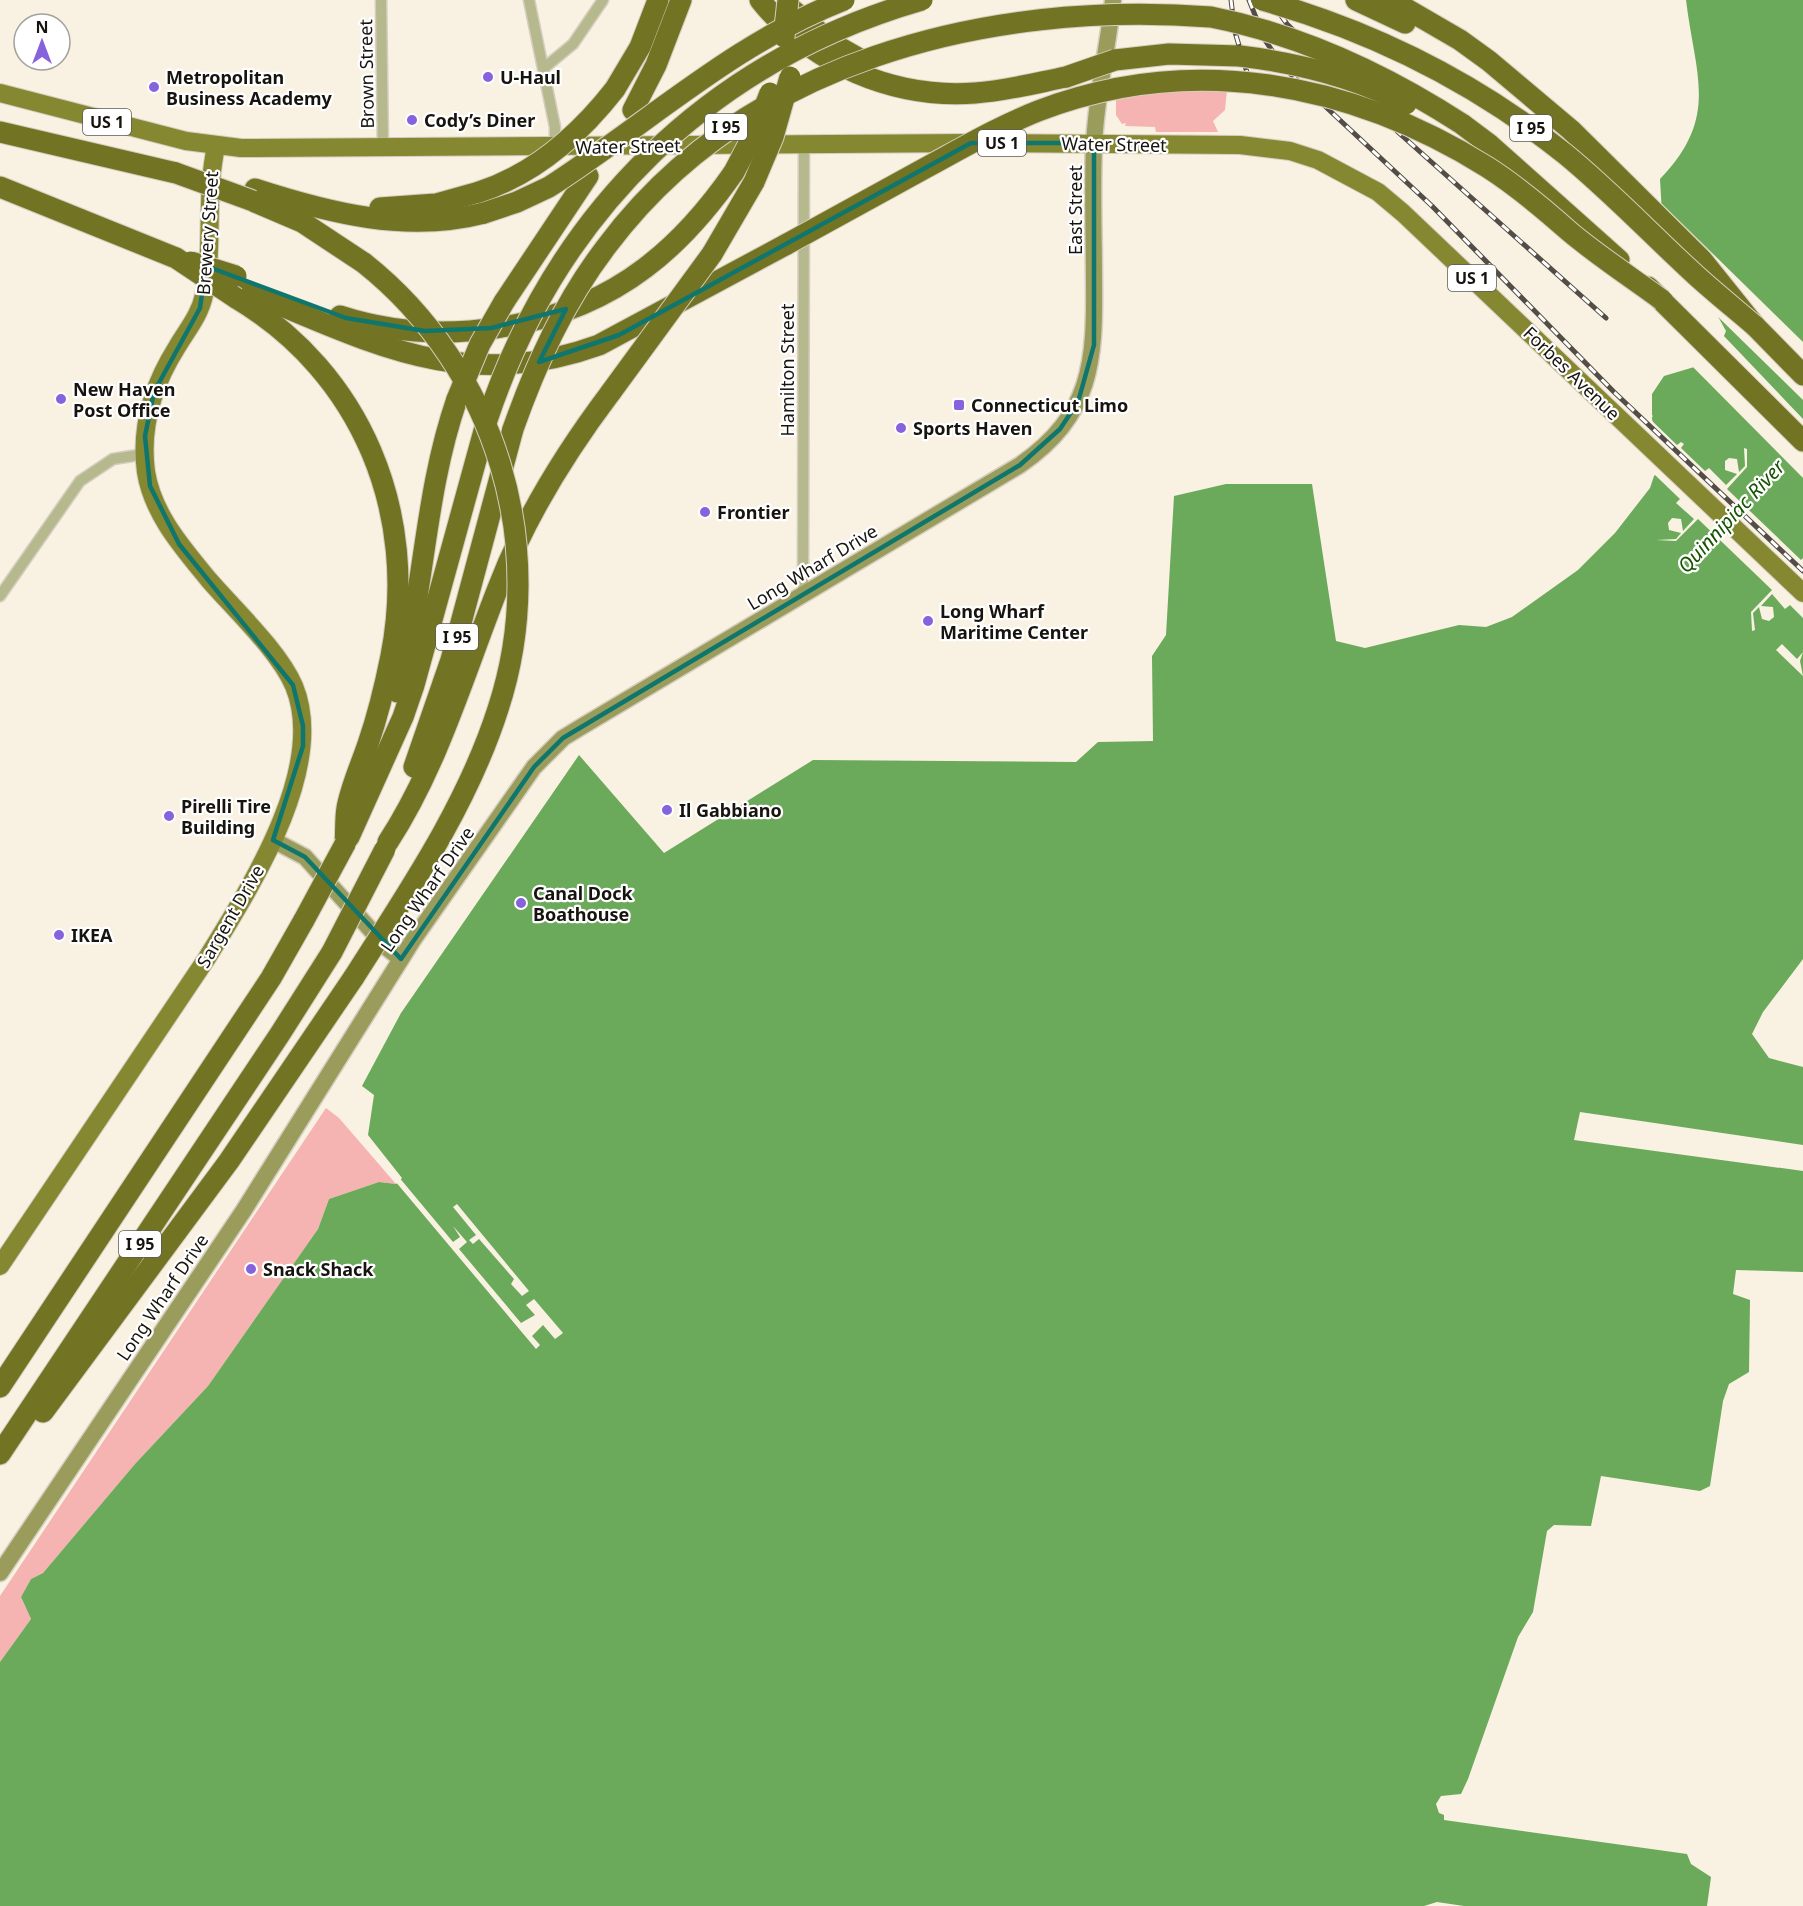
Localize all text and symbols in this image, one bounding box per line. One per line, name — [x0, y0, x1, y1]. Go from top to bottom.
north arrow — [12, 12, 72, 72]
text: N — [35, 16, 49, 38]
street label: Brown Street — [353, 19, 379, 129]
place label: Metropolitan Business Academy — [166, 65, 332, 110]
place label: U-Haul — [500, 65, 561, 89]
marker: U-Haul — [481, 70, 495, 84]
marker: Metropolitan Business Academy — [147, 80, 161, 94]
place label: Cody’s Diner — [424, 108, 535, 132]
road number: US 1 — [83, 109, 131, 135]
marker: Cody’s Diner — [405, 113, 419, 127]
road number: I 95 — [705, 114, 747, 140]
road number: I 95 — [1510, 115, 1552, 141]
road number: US 1 — [978, 130, 1026, 156]
street label: Water Street — [1061, 131, 1167, 157]
street label: Water Street — [575, 133, 681, 159]
street label: East Street — [1063, 164, 1087, 255]
street label: Brewery Street — [191, 170, 223, 296]
road number: US 1 — [1448, 265, 1496, 291]
street label: Hamilton Street — [775, 303, 799, 437]
street label: Forbes Avenue — [1519, 321, 1625, 425]
place label: New Haven Post Office — [73, 377, 175, 422]
marker: New Haven Post Office — [54, 392, 68, 406]
place label: Connecticut Limo — [971, 393, 1128, 417]
marker: Connecticut Limo — [952, 398, 966, 412]
place label: Sports Haven — [913, 416, 1032, 440]
marker: Sports Haven — [894, 421, 908, 435]
water label: Quinnipiac River — [1671, 453, 1791, 579]
place label: Frontier — [717, 500, 790, 524]
marker: Frontier — [698, 505, 712, 519]
street label: Long Wharf Drive — [742, 519, 882, 615]
place label: Long Wharf Maritime Center — [940, 599, 1088, 644]
marker: Long Wharf Maritime Center — [921, 614, 935, 628]
road number: I 95 — [436, 624, 478, 650]
place label: Pirelli Tire Building — [181, 794, 271, 839]
place label: Il Gabbiano — [679, 798, 782, 822]
marker: Il Gabbiano — [660, 803, 674, 817]
marker: Pirelli Tire Building — [162, 809, 176, 823]
street label: Long Wharf Drive — [375, 822, 479, 956]
street label: Sargent Drive — [191, 860, 269, 972]
place label: Canal Dock Boathouse — [533, 881, 634, 926]
marker: Canal Dock Boathouse — [514, 896, 528, 910]
place label: IKEA — [71, 923, 113, 947]
marker: IKEA — [52, 928, 66, 942]
street label: Long Wharf Drive — [111, 1229, 213, 1365]
road number: I 95 — [119, 1231, 161, 1257]
place label: Snack Shack — [263, 1257, 374, 1281]
marker: Snack Shack — [244, 1262, 258, 1276]

